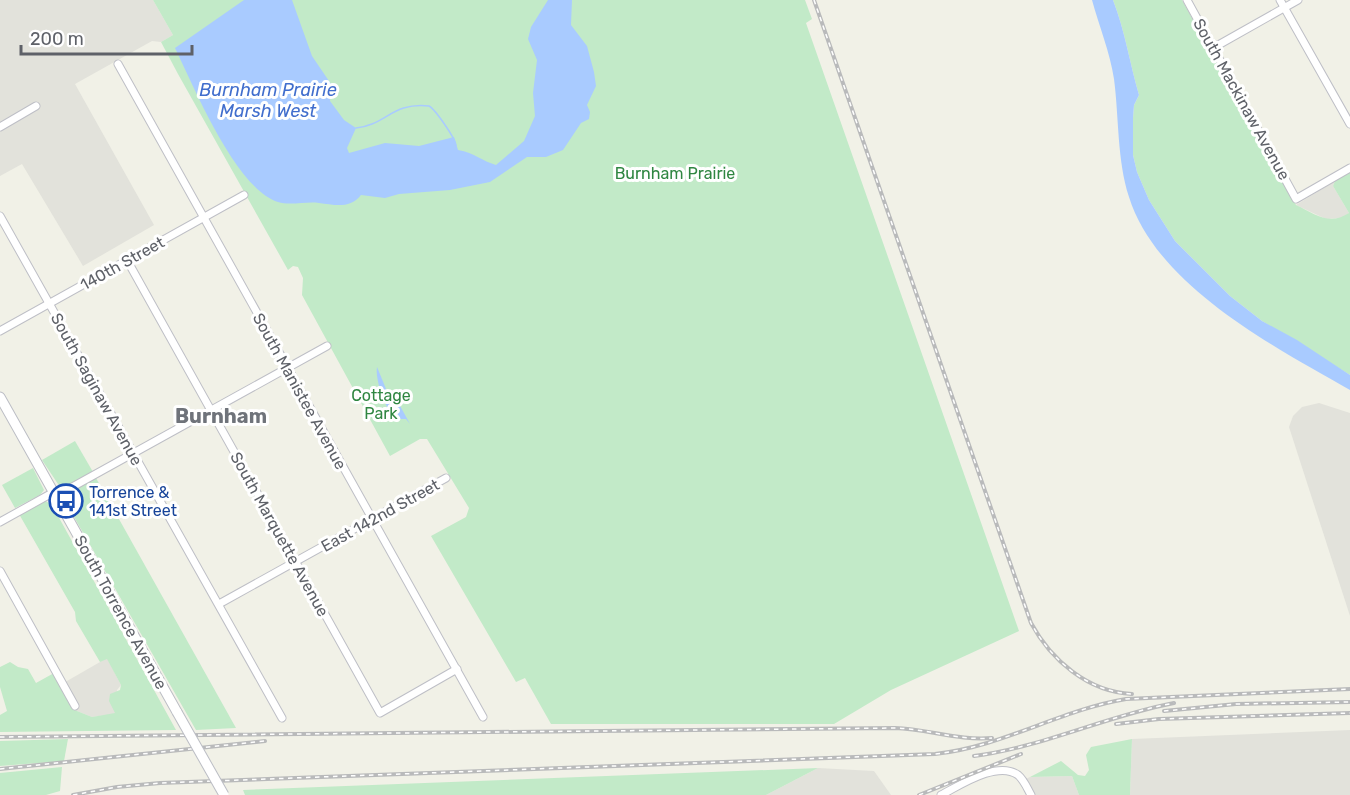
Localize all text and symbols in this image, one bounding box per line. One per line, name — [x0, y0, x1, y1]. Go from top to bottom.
street label: South Mackinaw Avenue — [1189, 15, 1294, 183]
scale bar — [21, 18, 192, 56]
text: 200 m — [30, 28, 84, 50]
water label: Burnham Prairie Marsh West — [199, 79, 337, 122]
park label: Burnham Prairie — [615, 164, 735, 183]
street label: 140th Street — [77, 233, 168, 294]
street label: South Saginaw Avenue — [47, 310, 146, 469]
street label: South Manistee Avenue — [249, 310, 350, 473]
park label: Cottage Park — [351, 386, 411, 423]
district label: Burnham — [175, 404, 267, 428]
street label: South Marquette Avenue — [226, 449, 333, 620]
street label: East 142nd Street — [318, 475, 443, 556]
bus stop icon: Torrence & 141st Street — [48, 483, 84, 519]
place label: Torrence & 141st Street — [89, 483, 177, 520]
street label: South Torrence Avenue — [70, 532, 171, 693]

